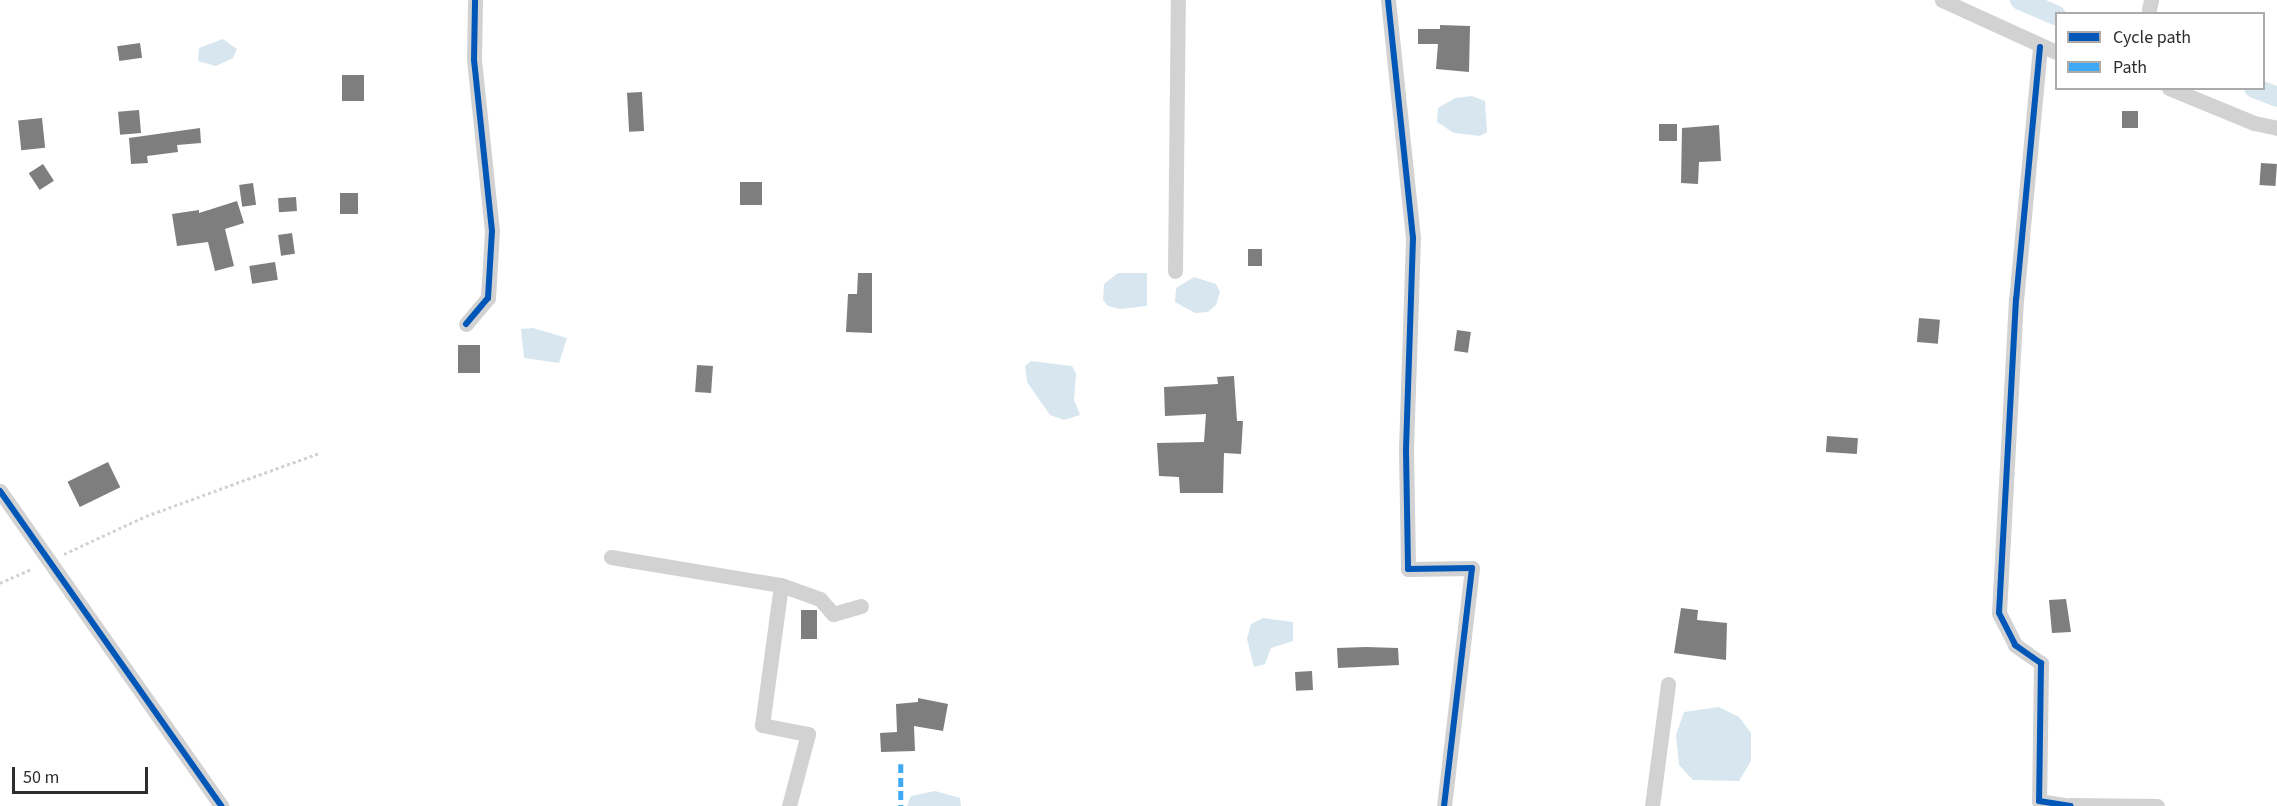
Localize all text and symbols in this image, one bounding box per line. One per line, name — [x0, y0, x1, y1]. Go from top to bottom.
legend — [2055, 12, 2265, 90]
text: Cycle path — [2113, 25, 2191, 50]
text: Path — [2113, 55, 2147, 80]
scale bar — [15, 755, 152, 793]
text: 50 m — [23, 765, 59, 790]

